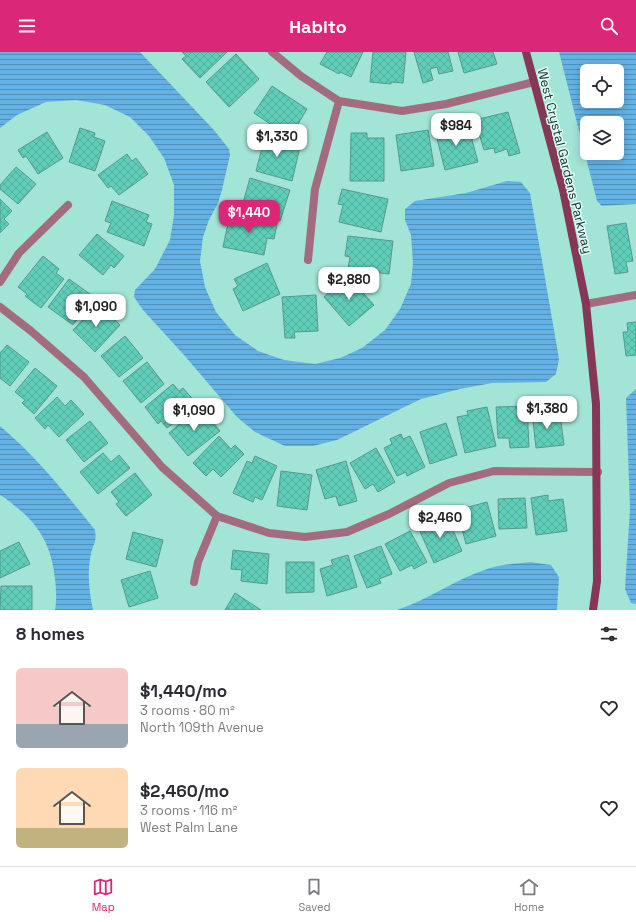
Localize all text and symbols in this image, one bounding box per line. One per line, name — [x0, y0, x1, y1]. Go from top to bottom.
icon: menu — [16, 15, 38, 37]
text: Habito — [289, 15, 347, 38]
icon: search — [598, 15, 620, 37]
map controls — [580, 64, 624, 160]
button: locate — [580, 64, 624, 108]
street label: West Crystal Gardens Parkway — [534, 67, 596, 255]
pin: $984 — [432, 113, 480, 147]
button: layers — [580, 116, 624, 160]
text: $984 — [440, 117, 472, 134]
pin: $1,330 — [244, 124, 310, 158]
text: $1,330 — [256, 128, 298, 145]
pin: $1,440 — [216, 200, 282, 234]
text: $1,440 — [228, 204, 270, 221]
pin: $2,880 — [316, 267, 382, 301]
text: $2,880 — [327, 271, 371, 288]
pin: $1,090 — [63, 294, 129, 328]
text: $1,090 — [75, 298, 117, 315]
pin: $1,380 — [514, 396, 580, 430]
pin: $1,090 — [161, 398, 227, 432]
text: $1,380 — [526, 400, 568, 417]
text: $1,090 — [173, 402, 215, 419]
pin: $2,460 — [407, 505, 473, 539]
text: $2,460 — [418, 509, 462, 526]
text: 8 homes — [16, 623, 85, 645]
icon: filters — [598, 623, 620, 645]
text: $1,440/mo — [140, 680, 227, 702]
icon: home — [48, 684, 96, 732]
icon: heart — [598, 697, 620, 719]
text: 3 rooms · 80 m² — [140, 702, 235, 719]
text: North 109th Avenue — [140, 719, 264, 736]
text: $2,460/mo — [140, 780, 229, 802]
icon: home — [48, 784, 96, 832]
icon: heart — [598, 797, 620, 819]
text: 3 rooms · 116 m² — [140, 802, 237, 819]
text: West Palm Lane — [140, 819, 238, 836]
tab: Map — [92, 876, 115, 914]
tab: Saved — [298, 876, 331, 914]
tab: Home — [514, 876, 544, 914]

